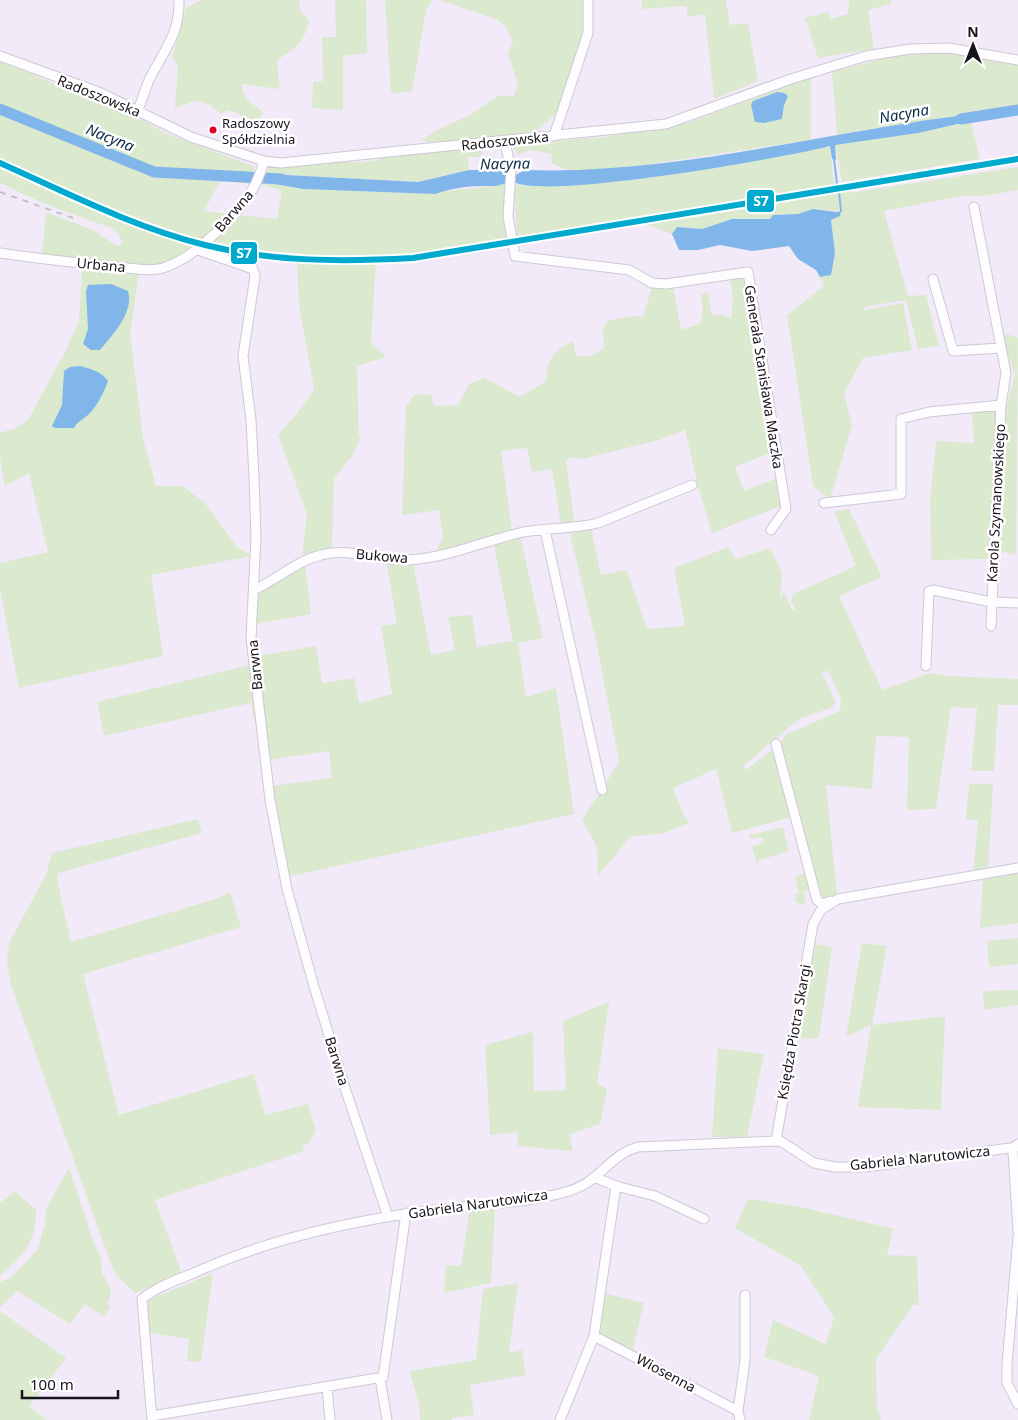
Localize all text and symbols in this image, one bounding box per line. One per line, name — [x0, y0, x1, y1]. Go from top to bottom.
north arrow — [948, 20, 998, 70]
text: N — [967, 22, 979, 41]
street label: Radoszowska — [55, 70, 144, 121]
water label: Nacyna — [877, 99, 931, 127]
place label: Radoszowy Spółdzielnia — [222, 114, 295, 148]
water label: Nacyna — [83, 118, 138, 156]
marker: Radoszowy Spółdzielnia — [208, 125, 218, 135]
street label: Radoszowska — [460, 126, 550, 155]
water label: Nacyna — [480, 153, 531, 173]
street label: Barwna — [210, 185, 257, 236]
line badge: S7 — [746, 189, 775, 213]
text: S7 — [753, 191, 769, 210]
line badge: S7 — [230, 241, 258, 265]
text: S7 — [236, 243, 252, 262]
street label: Urbana — [76, 253, 126, 276]
street label: Generała Stanisława Maczka — [741, 284, 788, 470]
street label: Karola Szymanowskiego — [982, 423, 1009, 583]
street label: Bukowa — [355, 544, 409, 567]
street label: Barwna — [242, 639, 267, 691]
street label: Księdza Piotra Skargi — [772, 963, 815, 1101]
street label: Barwna — [321, 1034, 354, 1088]
street label: Gabriela Narutowicza — [849, 1141, 991, 1174]
street label: Gabriela Narutowicza — [407, 1184, 549, 1223]
street label: Wiosenna — [633, 1349, 699, 1396]
scale bar — [22, 1368, 119, 1400]
text: 100 m — [30, 1374, 74, 1394]

